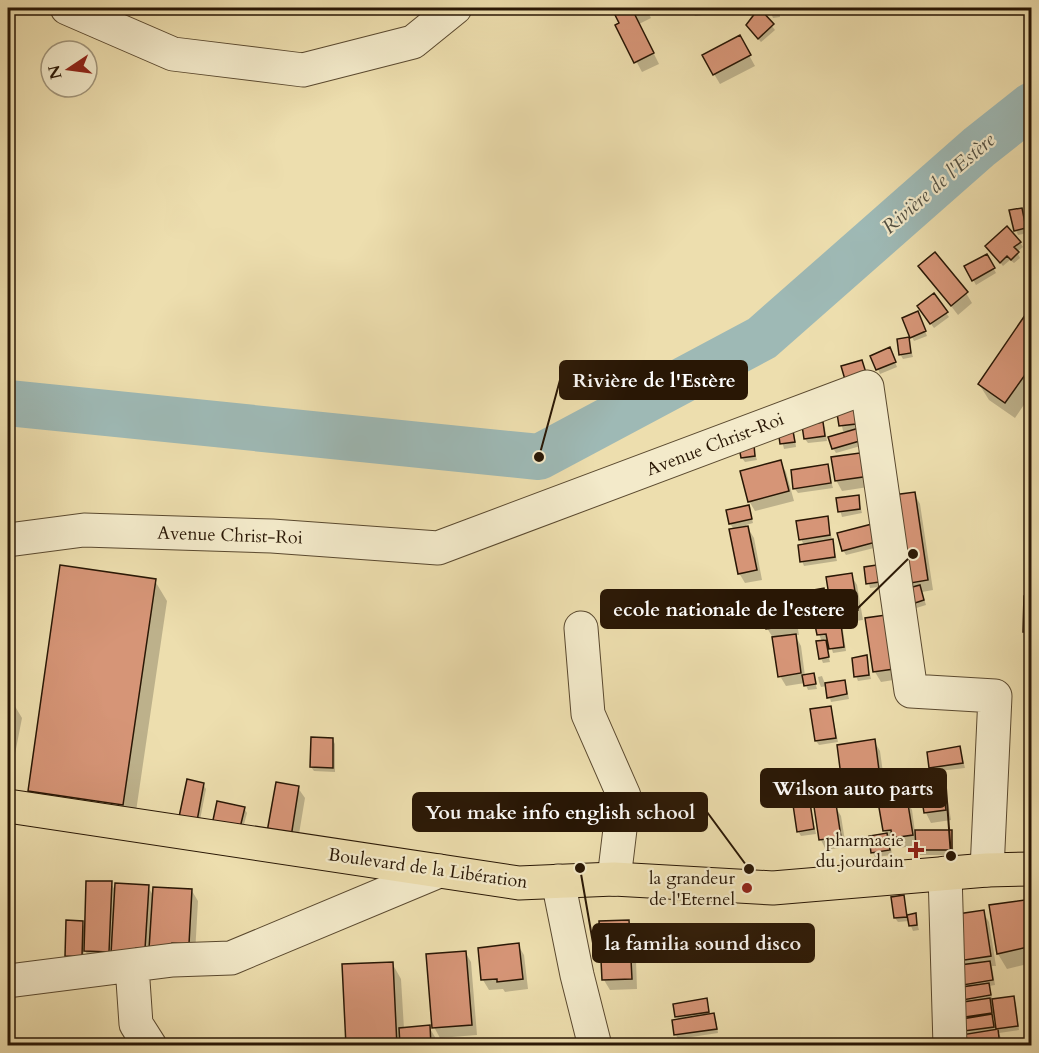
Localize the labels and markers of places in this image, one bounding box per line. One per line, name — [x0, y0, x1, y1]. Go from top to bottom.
callout: Rivière de l'Estère — [560, 361, 747, 399]
callout: ecole nationale de l'estere — [601, 590, 857, 628]
callout: Wilson auto parts — [761, 769, 946, 807]
callout: You make info english school — [413, 793, 707, 831]
place label: pharmacie du jourdain — [816, 828, 905, 874]
marker: pharmacie du jourdain — [909, 843, 923, 857]
place label: la grandeur de l'Eternel — [649, 866, 735, 912]
marker: la grandeur de l'Eternel — [740, 881, 754, 895]
callout: la familia sound disco — [593, 924, 814, 962]

